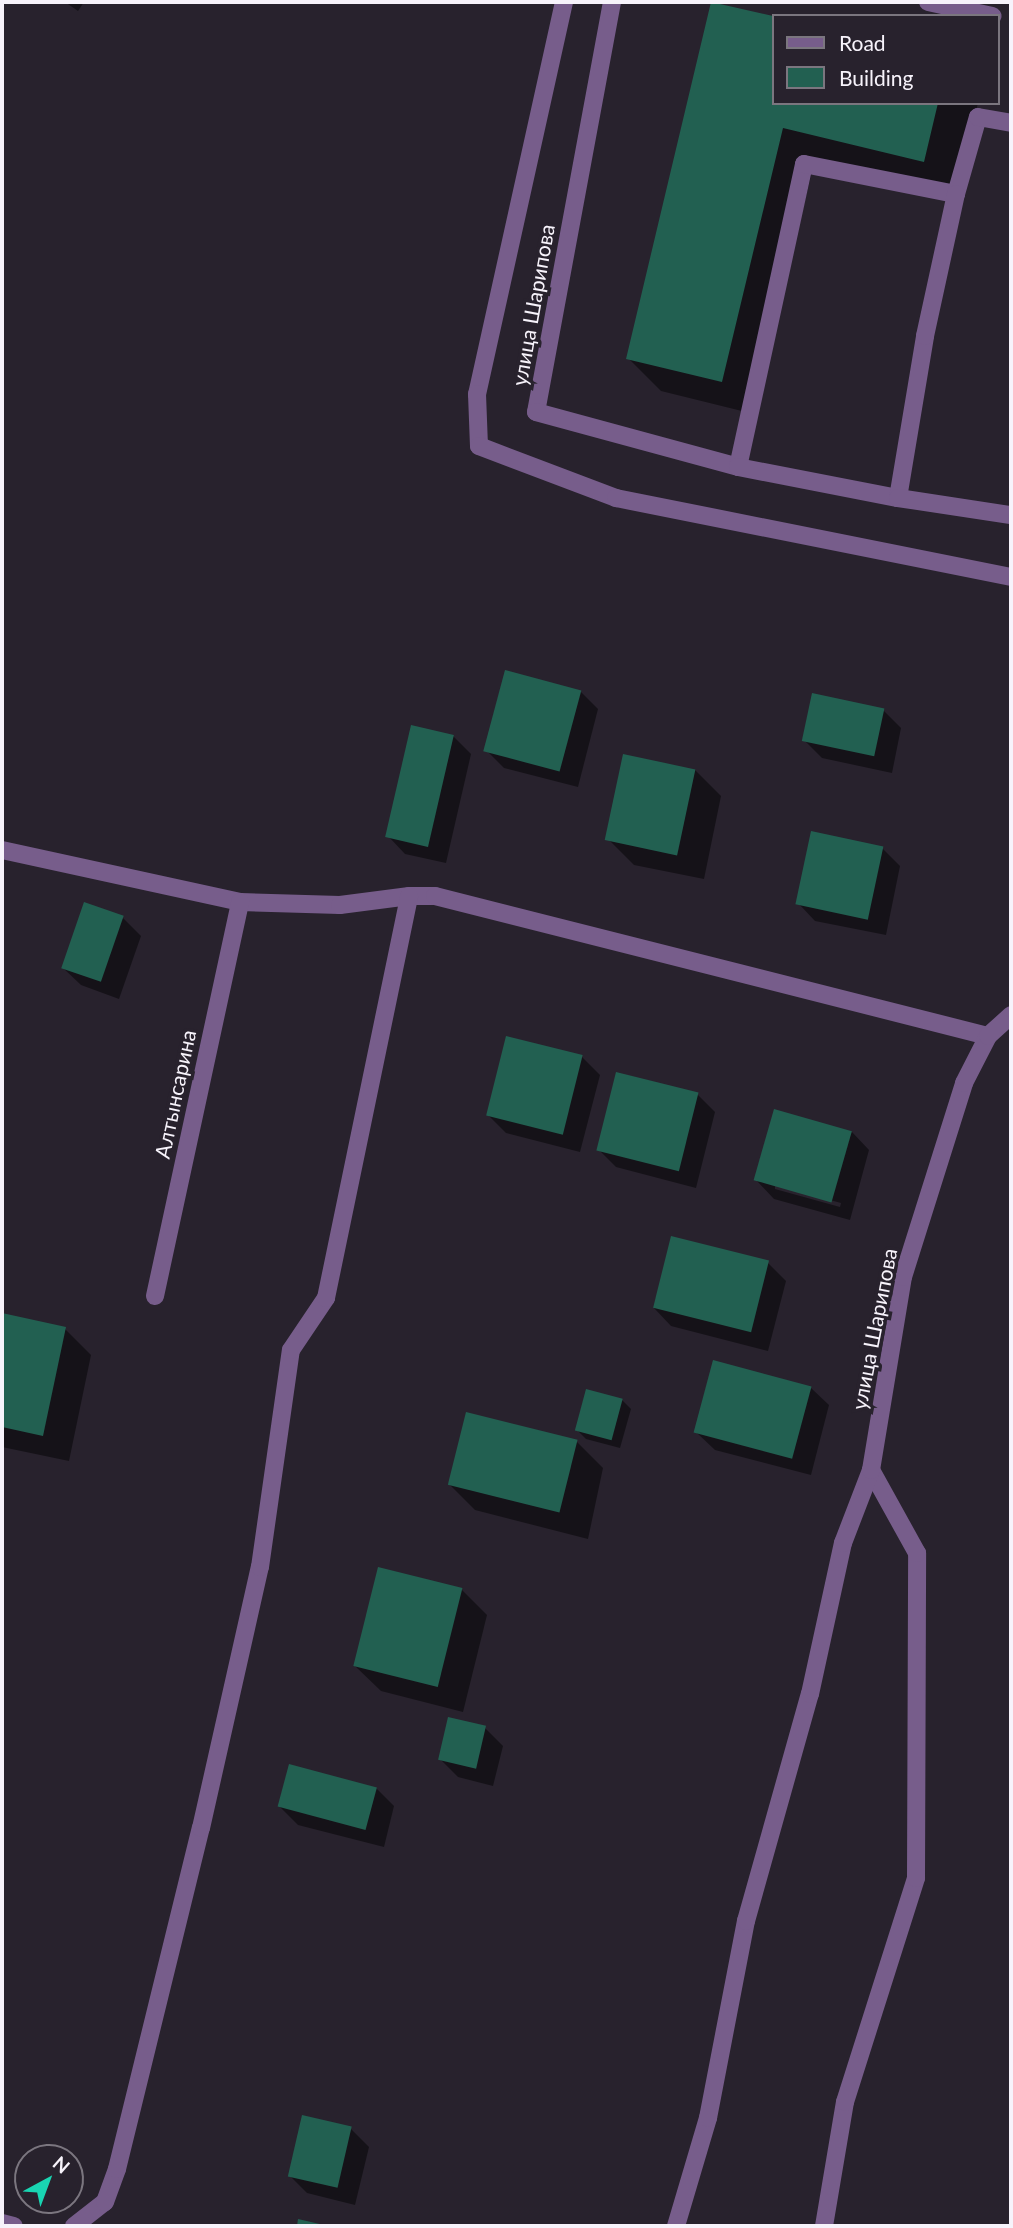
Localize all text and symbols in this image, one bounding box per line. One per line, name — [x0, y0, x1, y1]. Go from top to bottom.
legend — [772, 14, 999, 105]
text: Road — [839, 30, 886, 55]
text: Building — [839, 65, 914, 90]
street label: улица Шарипова — [506, 222, 560, 388]
street label: Алтынсарина — [149, 1027, 201, 1161]
street label: улица Шарипова — [846, 1246, 902, 1412]
north arrow — [14, 2144, 84, 2214]
text: N — [49, 2151, 75, 2178]

